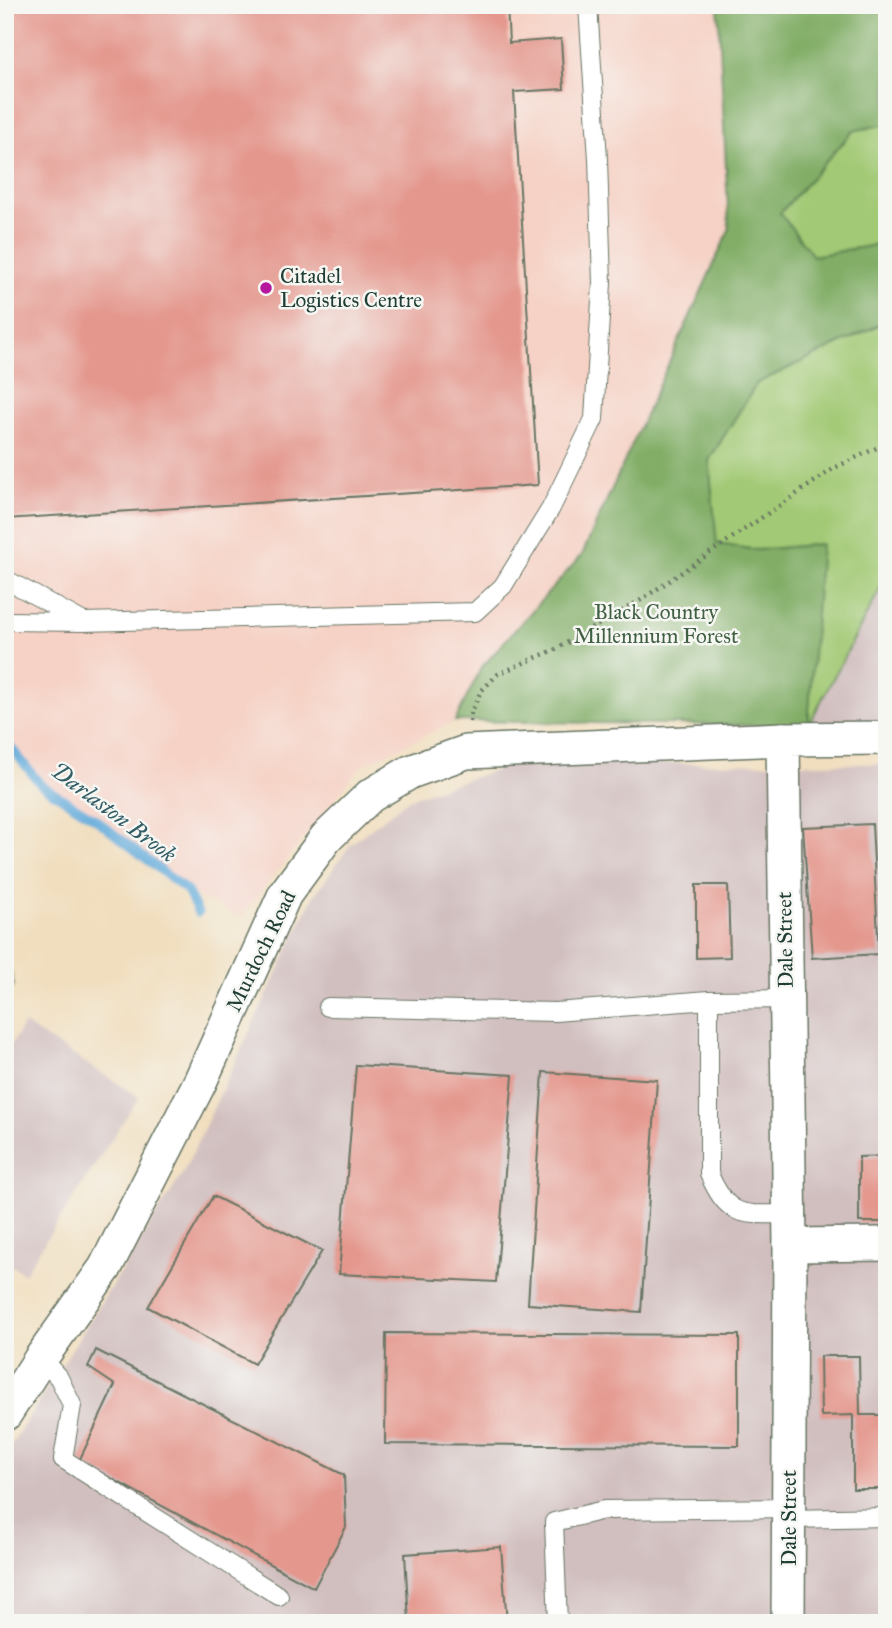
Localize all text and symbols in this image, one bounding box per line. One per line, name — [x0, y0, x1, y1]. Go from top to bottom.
place label: Citadel Logistics Centre — [280, 263, 422, 313]
marker: Citadel Logistics Centre — [258, 280, 274, 296]
park label: Black Country Millennium Forest — [574, 599, 739, 649]
water label: Darlaston Brook — [46, 756, 182, 868]
street label: Murdoch Road — [220, 886, 302, 1016]
street label: Dale Street — [771, 891, 799, 988]
street label: Dale Street — [776, 1469, 802, 1566]

